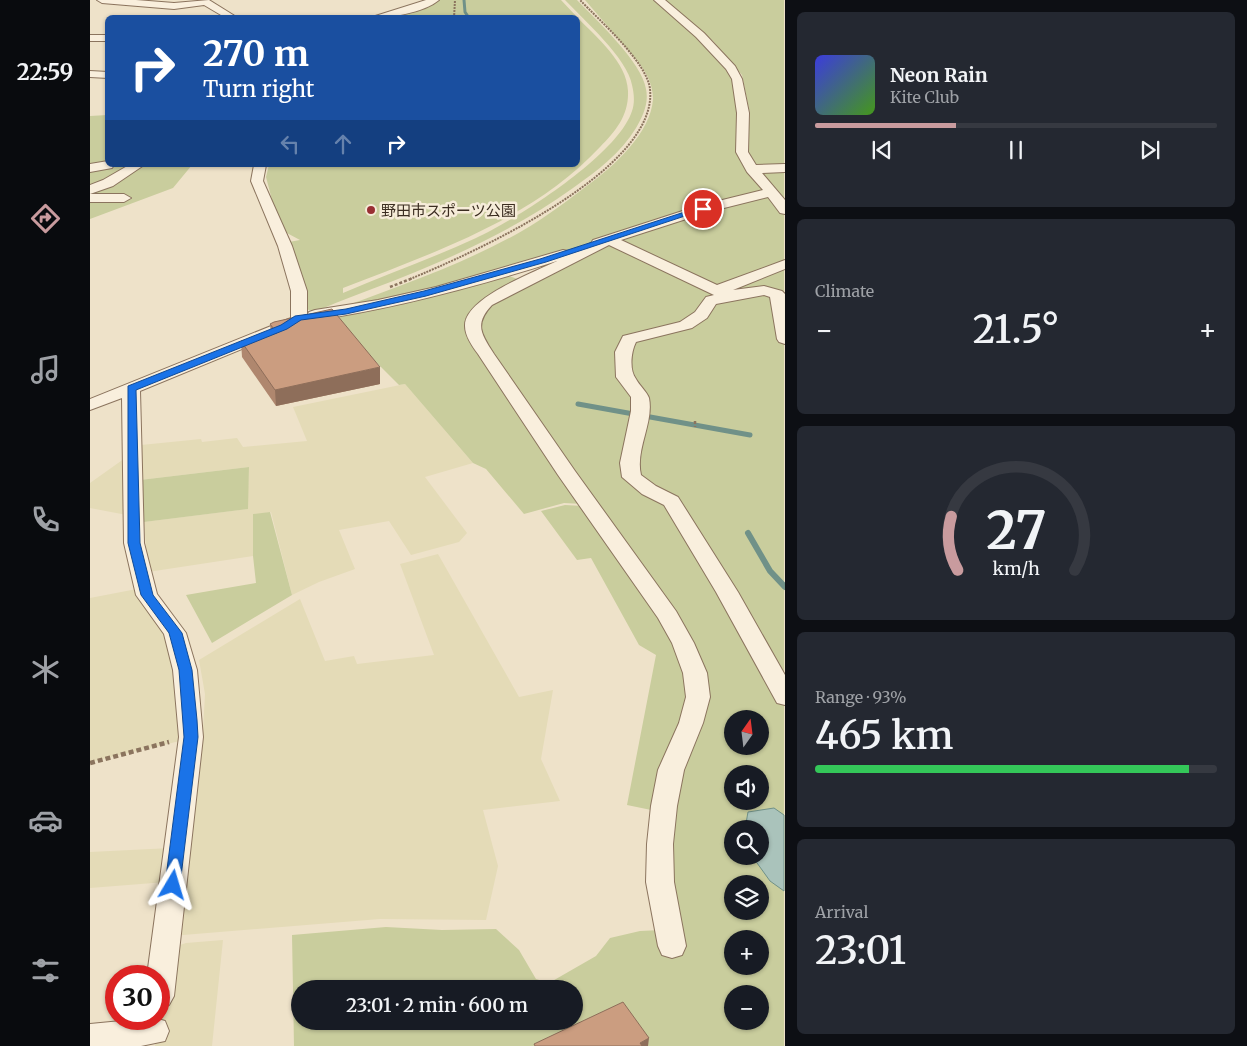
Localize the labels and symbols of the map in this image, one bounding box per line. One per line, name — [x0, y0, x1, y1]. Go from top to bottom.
pin — [682, 188, 724, 230]
place label: 野田市スポーツ公園 — [381, 201, 516, 220]
marker: 野田市スポーツ公園 — [365, 204, 377, 216]
north arrow — [724, 710, 769, 755]
position arrow — [146, 858, 198, 910]
speed limit sign: 30 — [105, 965, 170, 1030]

